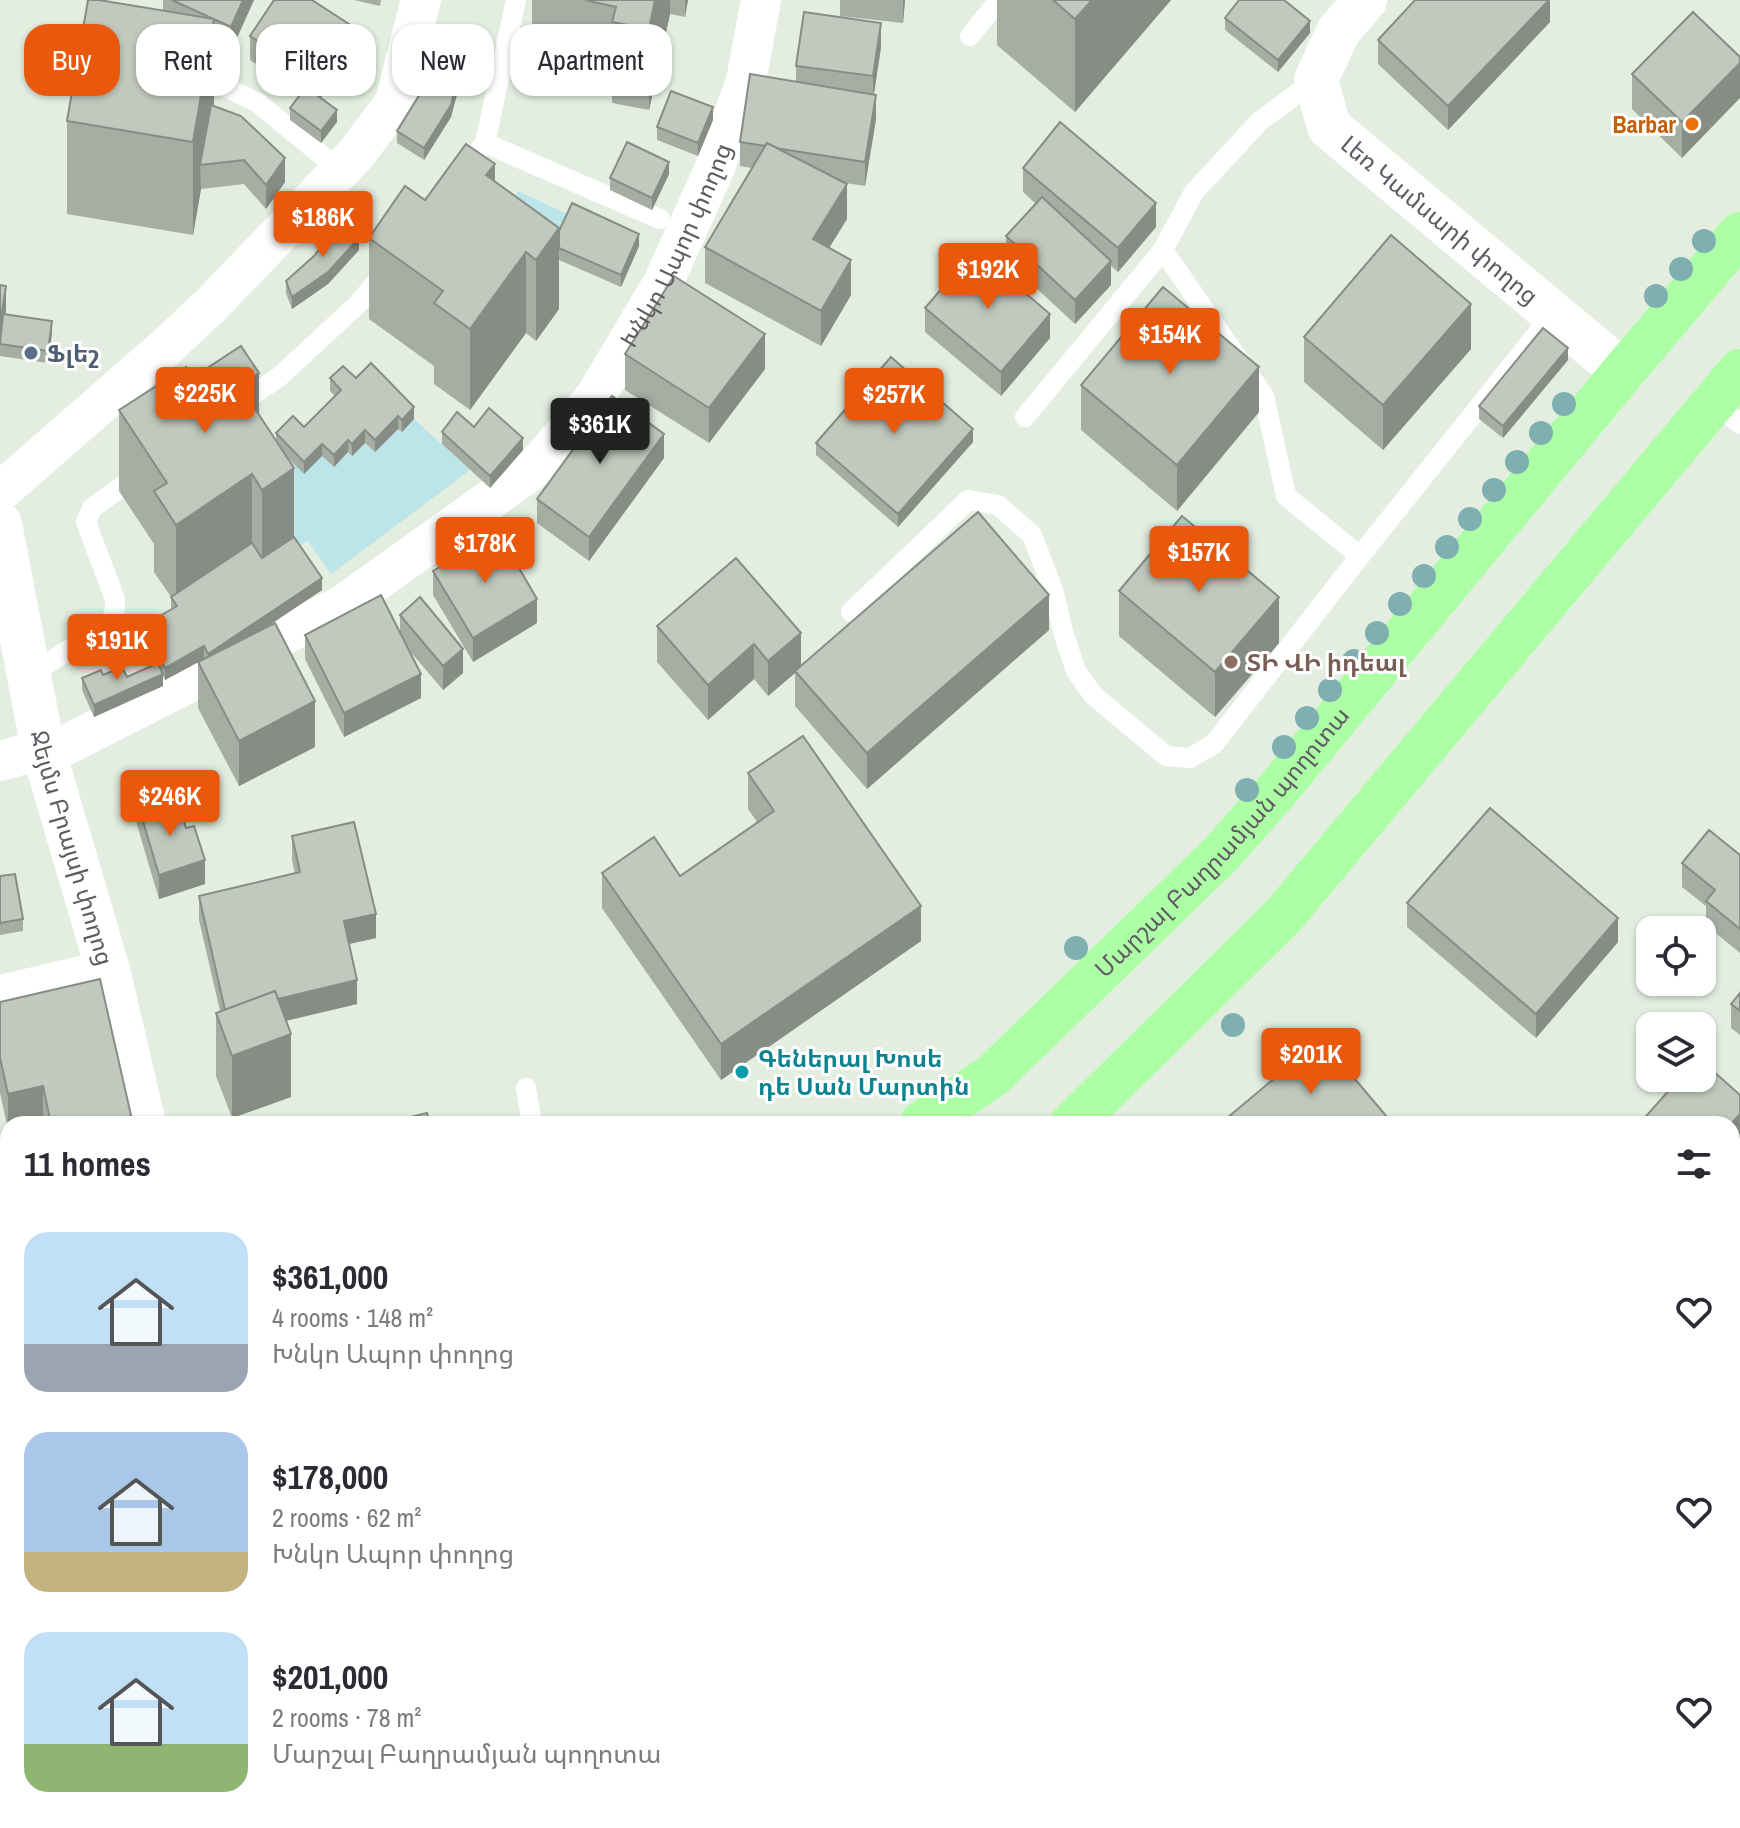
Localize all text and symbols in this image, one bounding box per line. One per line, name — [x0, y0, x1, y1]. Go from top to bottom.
chip: Buy — [24, 24, 120, 96]
chip: Rent — [136, 24, 240, 96]
chip: Filters — [256, 24, 376, 96]
chip: New — [392, 24, 494, 96]
chip: Apartment — [510, 24, 672, 96]
place label: Barbar — [1613, 108, 1676, 140]
marker: Barbar — [1683, 115, 1701, 133]
street label: Լեռ Կամսարի փողոց — [1335, 128, 1546, 311]
street label: Խնկո Ապոր փողոց — [612, 139, 738, 353]
pin: $186K — [267, 191, 379, 259]
text: $186K — [292, 199, 354, 234]
pin: $192K — [932, 243, 1044, 311]
text: $192K — [957, 251, 1019, 286]
pin: $154K — [1114, 308, 1226, 376]
text: $154K — [1139, 316, 1201, 351]
place label: Ֆլեշ — [47, 337, 99, 369]
marker: Ֆլեշ — [22, 344, 40, 362]
pin: $225K — [149, 367, 261, 435]
pin: $257K — [838, 368, 950, 436]
text: $225K — [174, 375, 236, 410]
text: $257K — [863, 376, 925, 411]
pin: $361K — [544, 398, 656, 466]
text: $361K — [569, 406, 631, 441]
pin: $178K — [429, 517, 541, 585]
text: $178K — [454, 525, 516, 560]
pin: $157K — [1143, 526, 1255, 594]
text: $157K — [1168, 534, 1230, 569]
pin: $191K — [61, 614, 173, 682]
text: $191K — [86, 622, 148, 657]
place label: ՏԻ ՎԻ իդեալ — [1247, 646, 1407, 678]
marker: ՏԻ ՎԻ իդեալ — [1222, 653, 1240, 671]
street label: Մարշալ Բաղրամյան պողոտա — [1087, 700, 1356, 984]
street label: Ջեյմս Բրայսի փողոց — [24, 728, 122, 969]
pin: $246K — [114, 770, 226, 838]
text: $246K — [139, 778, 201, 813]
map controls — [1636, 916, 1716, 1092]
button: locate — [1636, 916, 1716, 996]
button: layers — [1636, 1012, 1716, 1092]
pin: $201K — [1255, 1028, 1367, 1096]
text: $201K — [1280, 1036, 1342, 1071]
place label: Գեներալ Խոսե դե Սան Մարտին — [758, 1042, 970, 1102]
marker: Գեներալ Խոսե դե Սան Մարտին — [733, 1063, 751, 1081]
text: 11 homes — [24, 1141, 151, 1187]
icon: filters — [1672, 1142, 1716, 1186]
text: $361,000 — [272, 1254, 388, 1300]
icon: home — [88, 1264, 184, 1360]
icon: heart — [1672, 1290, 1716, 1334]
text: 4 rooms · 148 m² — [272, 1300, 433, 1335]
text: Խնկո Ապոր փողոց — [272, 1336, 514, 1371]
text: $178,000 — [272, 1454, 388, 1500]
icon: home — [88, 1464, 184, 1560]
icon: heart — [1672, 1490, 1716, 1534]
text: 2 rooms · 62 m² — [272, 1500, 421, 1535]
text: Խնկո Ապոր փողոց — [272, 1536, 514, 1571]
text: $201,000 — [272, 1654, 388, 1700]
icon: home — [88, 1664, 184, 1760]
icon: heart — [1672, 1690, 1716, 1734]
text: 2 rooms · 78 m² — [272, 1700, 421, 1735]
text: Մարշալ Բաղրամյան պողոտա — [272, 1736, 661, 1771]

